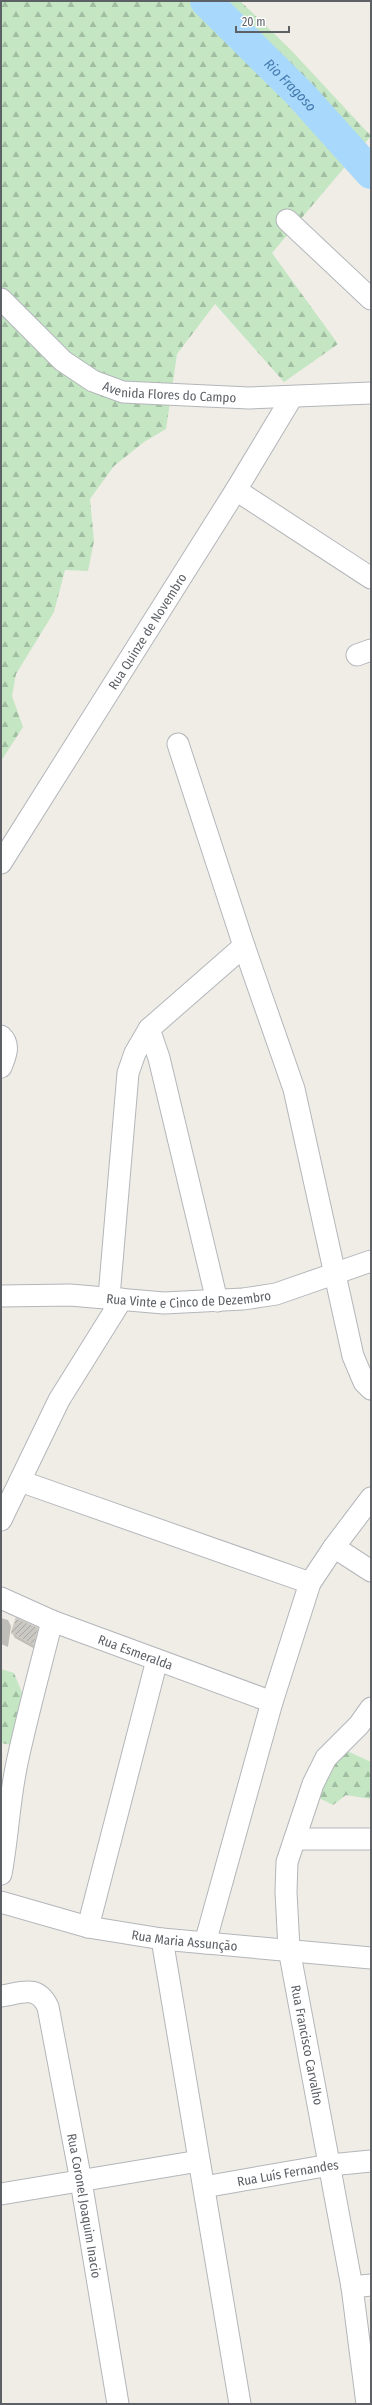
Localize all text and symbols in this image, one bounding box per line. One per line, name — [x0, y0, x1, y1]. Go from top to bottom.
scale bar — [236, 8, 289, 34]
text: 20 m — [242, 15, 266, 29]
water label: Rio Fragoso — [261, 55, 320, 115]
street label: Avenida Flores do Campo — [101, 378, 237, 405]
street label: Rua Quinze de Novembro — [105, 570, 189, 692]
street label: Rua Vinte e Cinco de Dezembro — [106, 1287, 272, 1311]
street label: Rua Esmeralda — [96, 1631, 175, 1672]
street label: Rua Maria Assunção — [131, 1927, 238, 1953]
street label: Rua Francisco Carvalho — [288, 1984, 326, 2106]
street label: Rua Coronel Joaquim Inacio — [65, 2132, 104, 2279]
street label: Rua Luís Fernandes — [236, 2157, 340, 2189]

